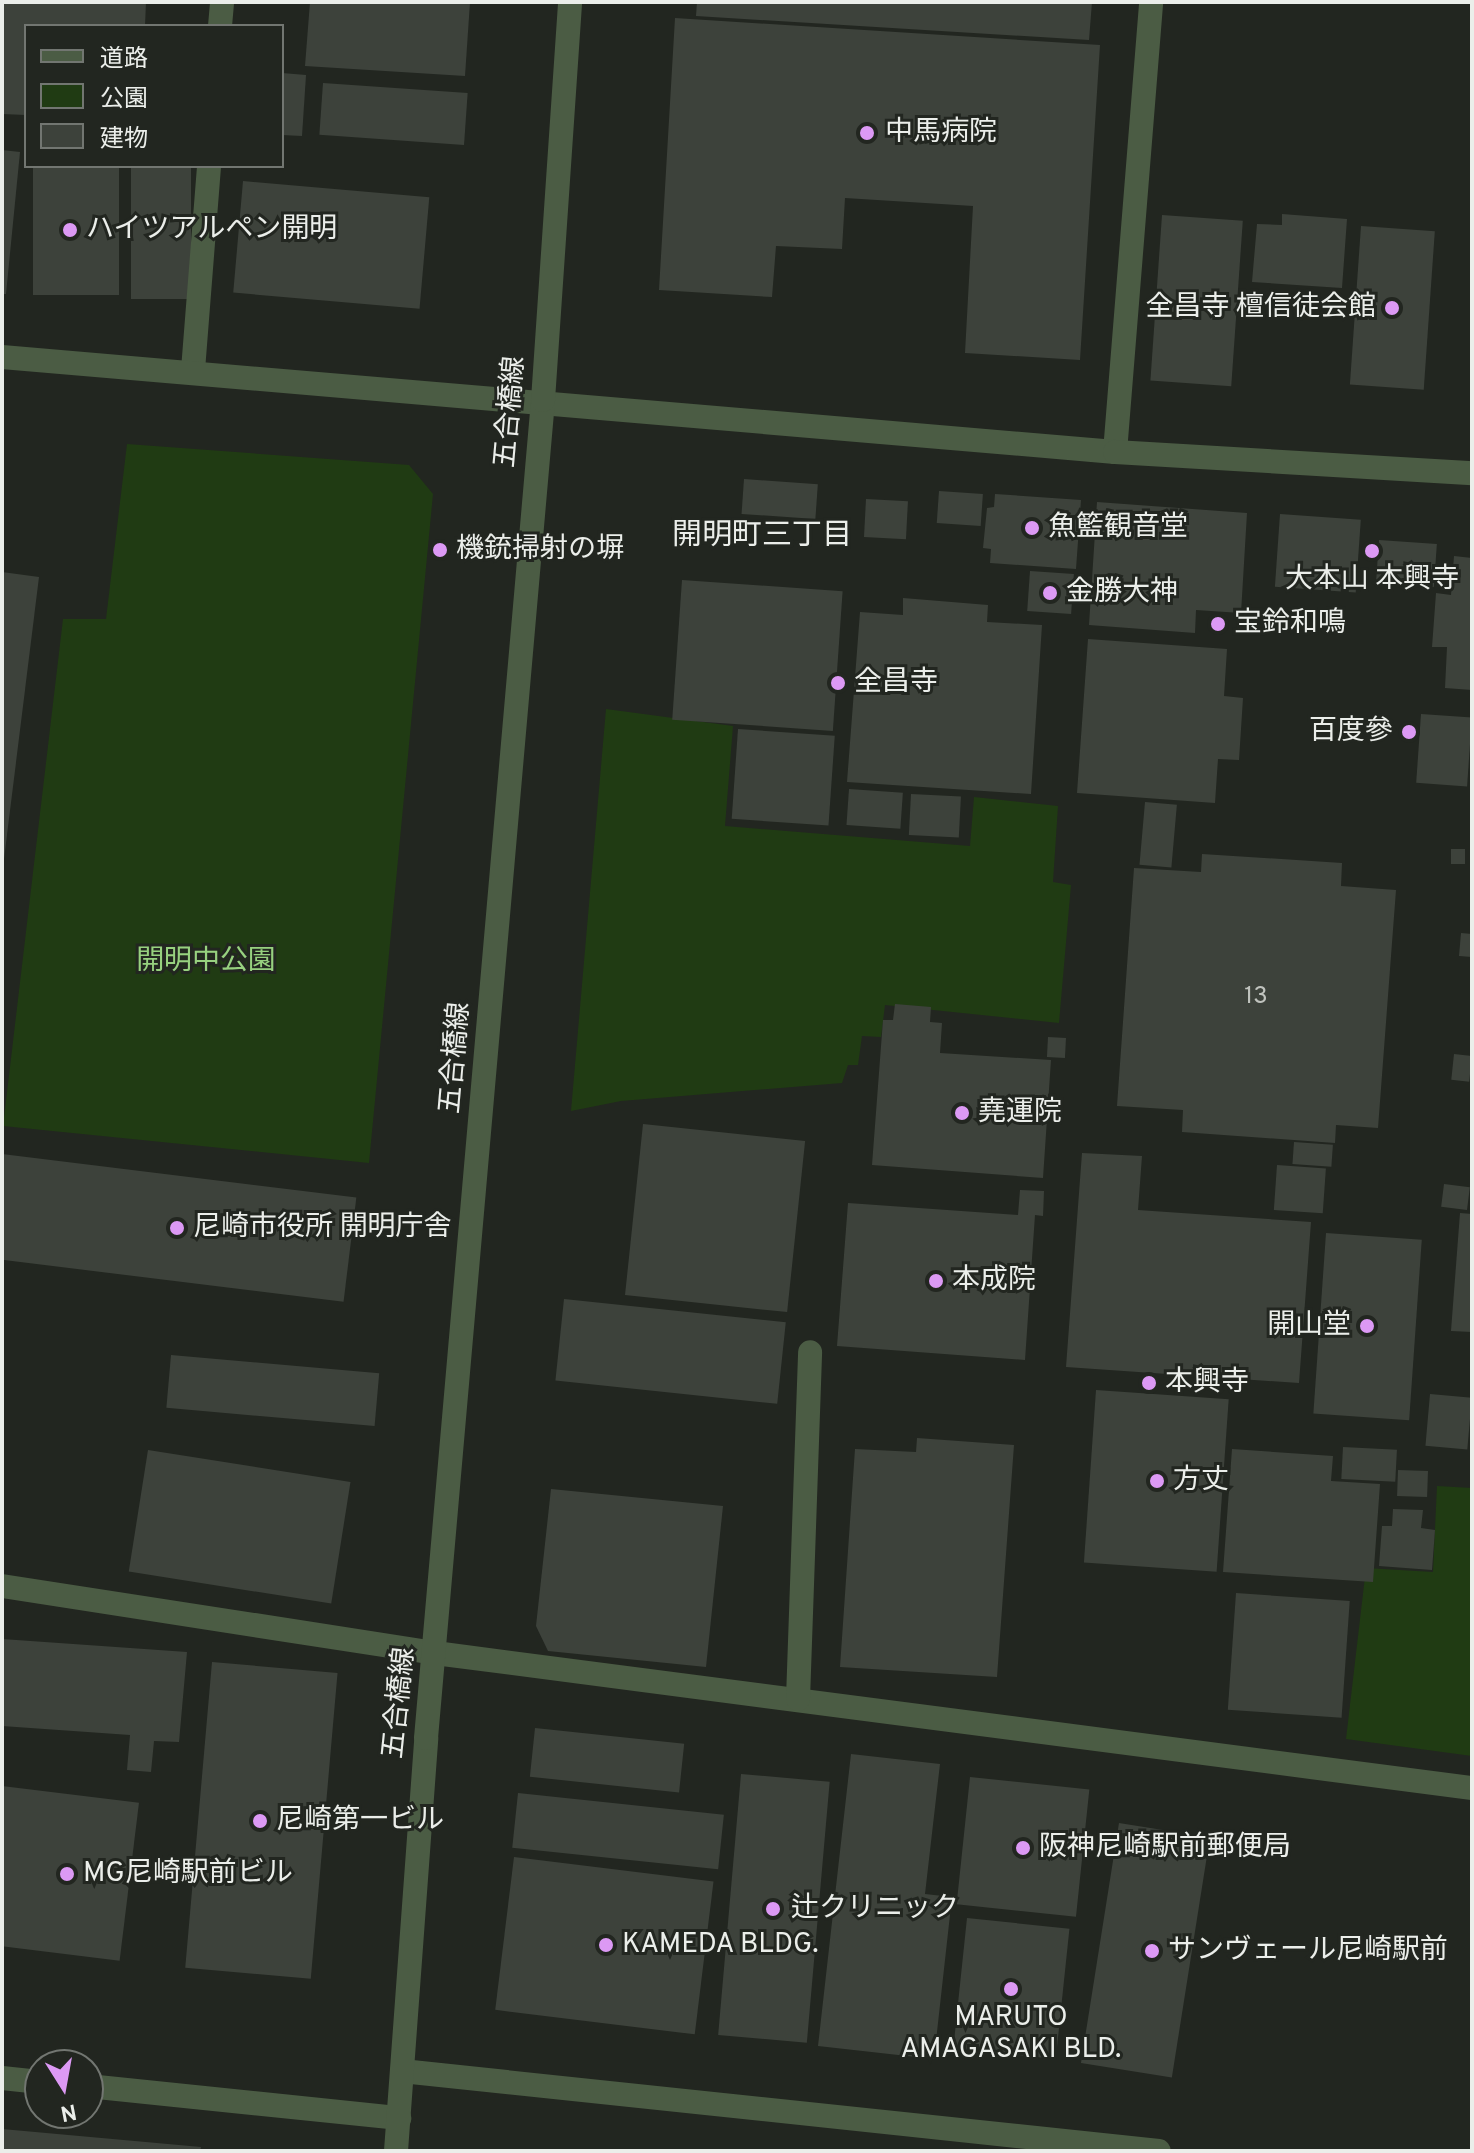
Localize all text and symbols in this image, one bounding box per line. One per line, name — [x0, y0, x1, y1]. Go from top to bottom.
legend — [24, 24, 284, 168]
text: 道路 — [100, 45, 148, 75]
text: 公園 — [100, 85, 148, 115]
place label: 中馬病院 — [885, 116, 997, 150]
marker: 中馬病院 — [856, 122, 878, 144]
text: 建物 — [100, 125, 148, 155]
place label: ハイツアルペン開明 — [86, 213, 338, 247]
marker: ハイツアルペン開明 — [61, 221, 79, 239]
place label: 全昌寺 檀信徒会館 — [1145, 291, 1376, 325]
marker: 全昌寺 檀信徒会館 — [1383, 299, 1401, 317]
street label: 五合橋線 — [489, 355, 533, 469]
place label: 魚籃観音堂 — [1048, 511, 1188, 545]
district label: 開明町三丁目 — [672, 519, 852, 555]
marker: 魚籃観音堂 — [1023, 519, 1041, 537]
place label: 機銃掃射の塀 — [456, 533, 624, 567]
marker: 機銃掃射の塀 — [431, 541, 449, 559]
marker: 大本山 本興寺 — [1363, 542, 1381, 560]
place label: 大本山 本興寺 — [1285, 563, 1459, 597]
place label: 金勝大神 — [1066, 576, 1178, 610]
marker: 金勝大神 — [1041, 584, 1059, 602]
place label: 宝鈴和鳴 — [1234, 607, 1346, 641]
marker: 宝鈴和鳴 — [1209, 615, 1227, 633]
place label: 全昌寺 — [854, 666, 938, 700]
marker: 全昌寺 — [829, 674, 847, 692]
place label: 百度參 — [1309, 715, 1393, 749]
marker: 百度參 — [1400, 723, 1418, 741]
park label: 開明中公園 — [136, 945, 276, 979]
house number: 13 — [1244, 984, 1268, 1012]
street label: 五合橋線 — [434, 1001, 478, 1115]
place label: 堯運院 — [978, 1096, 1062, 1130]
marker: 堯運院 — [953, 1104, 971, 1122]
place label: 尼崎市役所 開明庁舎 — [193, 1211, 452, 1245]
marker: 尼崎市役所 開明庁舎 — [168, 1219, 186, 1237]
place label: 本成院 — [952, 1264, 1036, 1298]
marker: 本成院 — [927, 1272, 945, 1290]
place label: 開山堂 — [1267, 1309, 1351, 1343]
marker: 開山堂 — [1358, 1317, 1376, 1335]
place label: 本興寺 — [1165, 1366, 1249, 1400]
marker: 本興寺 — [1140, 1374, 1158, 1392]
place label: 方丈 — [1173, 1464, 1229, 1498]
marker: 方丈 — [1148, 1472, 1166, 1490]
street label: 五合橋線 — [377, 1646, 423, 1760]
place label: 尼崎第一ビル — [276, 1804, 444, 1838]
marker: 尼崎第一ビル — [251, 1812, 269, 1830]
place label: 阪神尼崎駅前郵便局 — [1039, 1831, 1291, 1865]
marker: 阪神尼崎駅前郵便局 — [1014, 1839, 1032, 1857]
place label: MG尼崎駅前ビル — [83, 1857, 293, 1891]
marker: MG尼崎駅前ビル — [58, 1865, 76, 1883]
place label: 辻クリニック — [791, 1892, 959, 1926]
marker: 辻クリニック — [762, 1898, 784, 1920]
place label: KAMEDA BLDG. — [622, 1928, 820, 1962]
place label: サンヴェール尼崎駅前 — [1168, 1934, 1448, 1968]
marker: KAMEDA BLDG. — [597, 1936, 615, 1954]
marker: サンヴェール尼崎駅前 — [1143, 1942, 1161, 1960]
marker: MARUTO AMAGASAKI BLD. — [1002, 1980, 1020, 1998]
place label: MARUTO AMAGASAKI BLD. — [901, 2001, 1121, 2067]
north arrow — [24, 2049, 104, 2129]
text: N — [58, 2096, 79, 2126]

